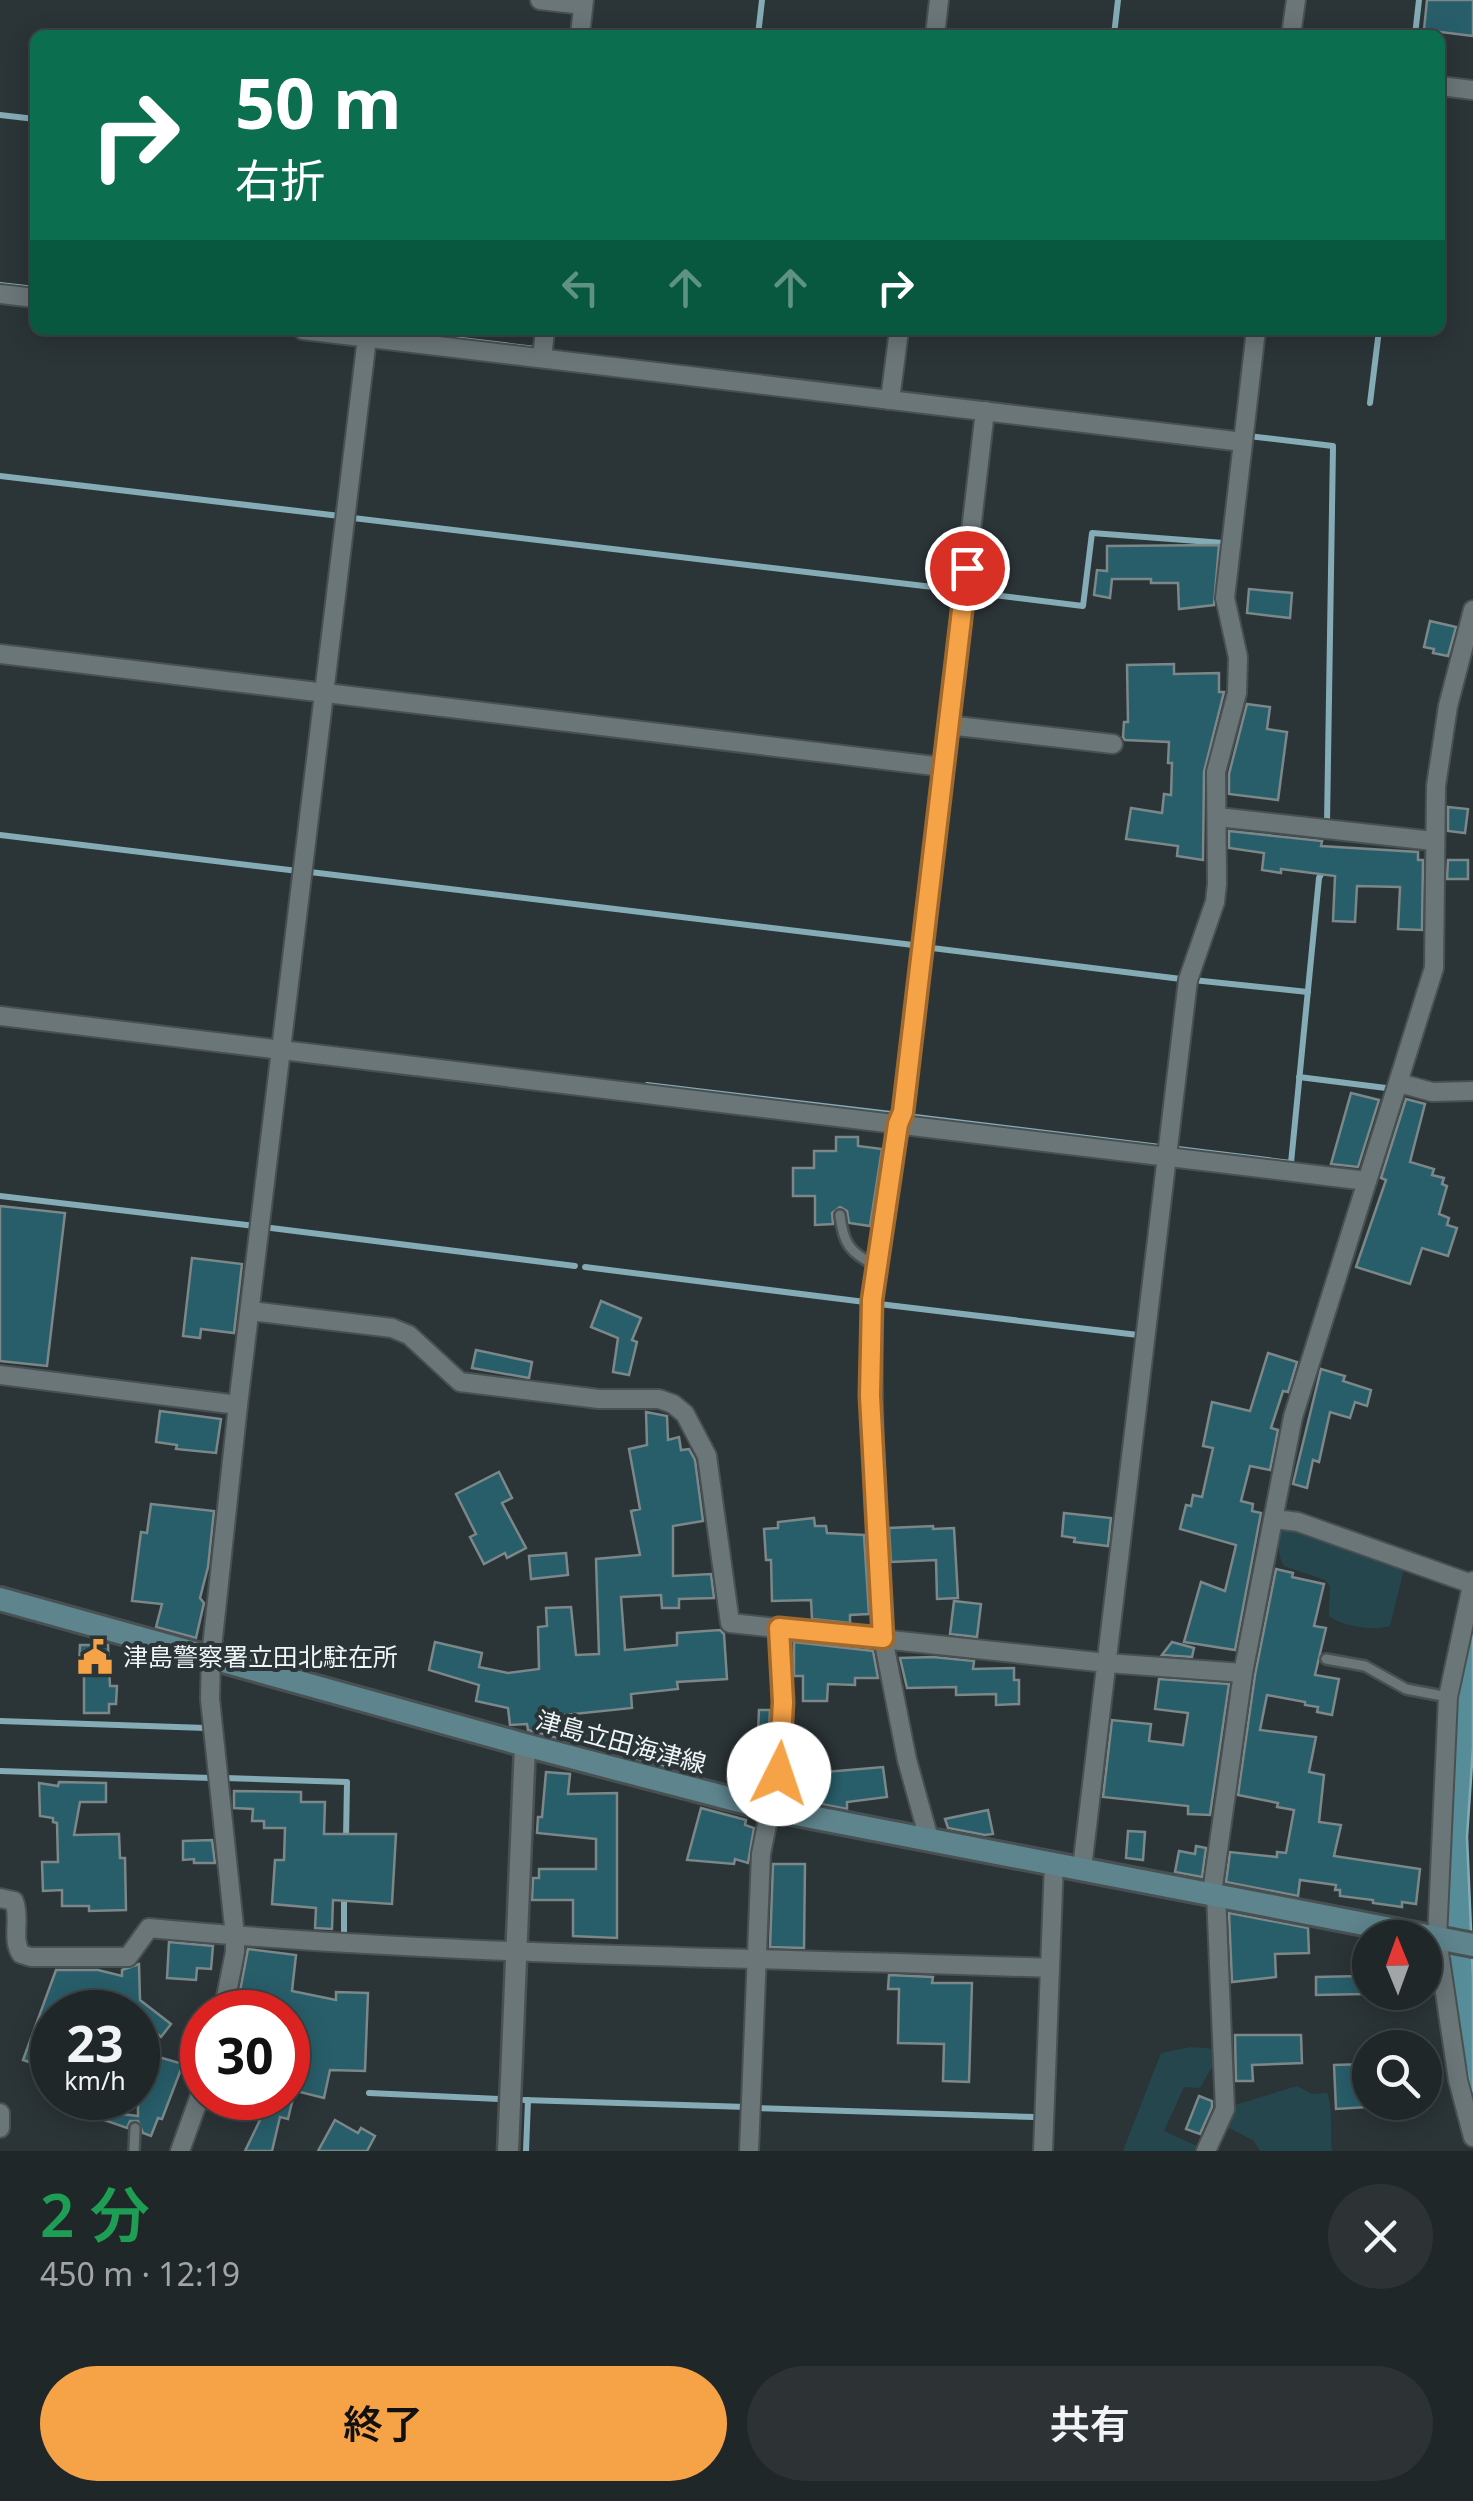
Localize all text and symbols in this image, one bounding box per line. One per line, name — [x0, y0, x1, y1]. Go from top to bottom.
text: 50 m — [235, 54, 402, 150]
icon: right — [70, 70, 200, 200]
text: 右折 — [235, 149, 325, 210]
icon: left — [553, 260, 608, 315]
icon: ahead — [658, 260, 713, 315]
icon: ahead — [763, 260, 818, 315]
icon: right — [868, 260, 923, 315]
pin — [925, 526, 1010, 611]
icon: arrive — [940, 541, 995, 596]
public building icon: 津島警察署立田北駐在所 — [76, 1638, 114, 1676]
place label: 津島警察署立田北駐在所 — [123, 1639, 398, 1673]
street label: 津島立田海津線 — [532, 1702, 710, 1780]
position arrow — [727, 1722, 831, 1826]
north arrow — [1352, 1920, 1442, 2010]
map controls — [1352, 1920, 1442, 2120]
speed limit sign: 30 — [180, 1990, 310, 2120]
text: 23 — [66, 2009, 124, 2077]
button: search — [1352, 2030, 1442, 2120]
text: km/h — [64, 2063, 126, 2097]
text: 2 分 — [40, 2173, 150, 2255]
button: close — [1328, 2184, 1433, 2289]
text: 450 m · 12:19 — [40, 2252, 240, 2295]
button: 終了 — [40, 2366, 727, 2481]
button: 共有 — [747, 2366, 1433, 2481]

